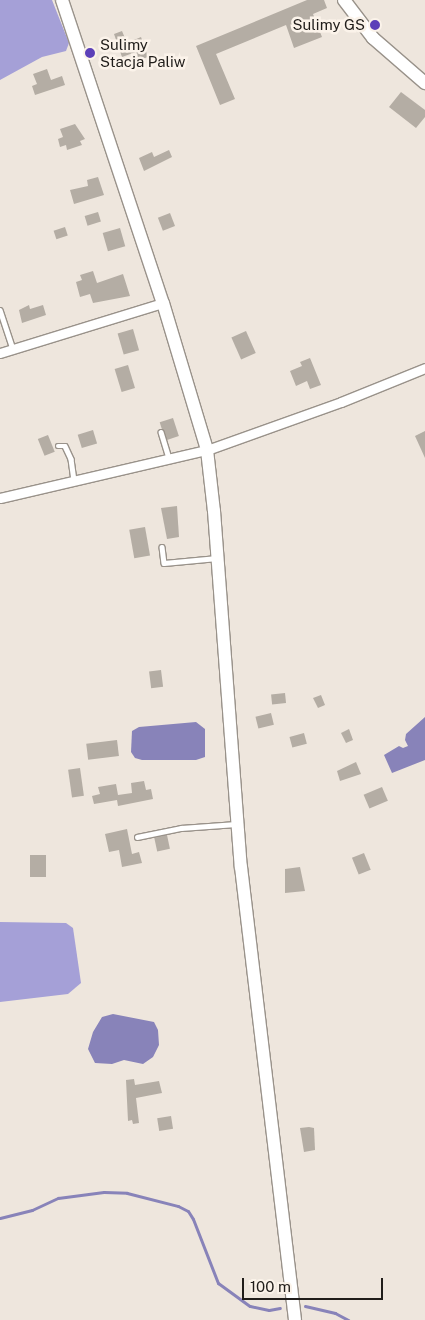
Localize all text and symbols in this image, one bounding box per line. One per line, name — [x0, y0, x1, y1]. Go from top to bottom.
place label: Sulimy GS — [292, 16, 365, 34]
marker: Sulimy GS — [369, 19, 381, 31]
place label: Sulimy Stacja Paliw — [100, 35, 185, 70]
marker: Sulimy Stacja Paliw — [84, 47, 96, 59]
scale bar — [245, 1268, 386, 1300]
text: 100 m — [250, 1278, 291, 1295]

